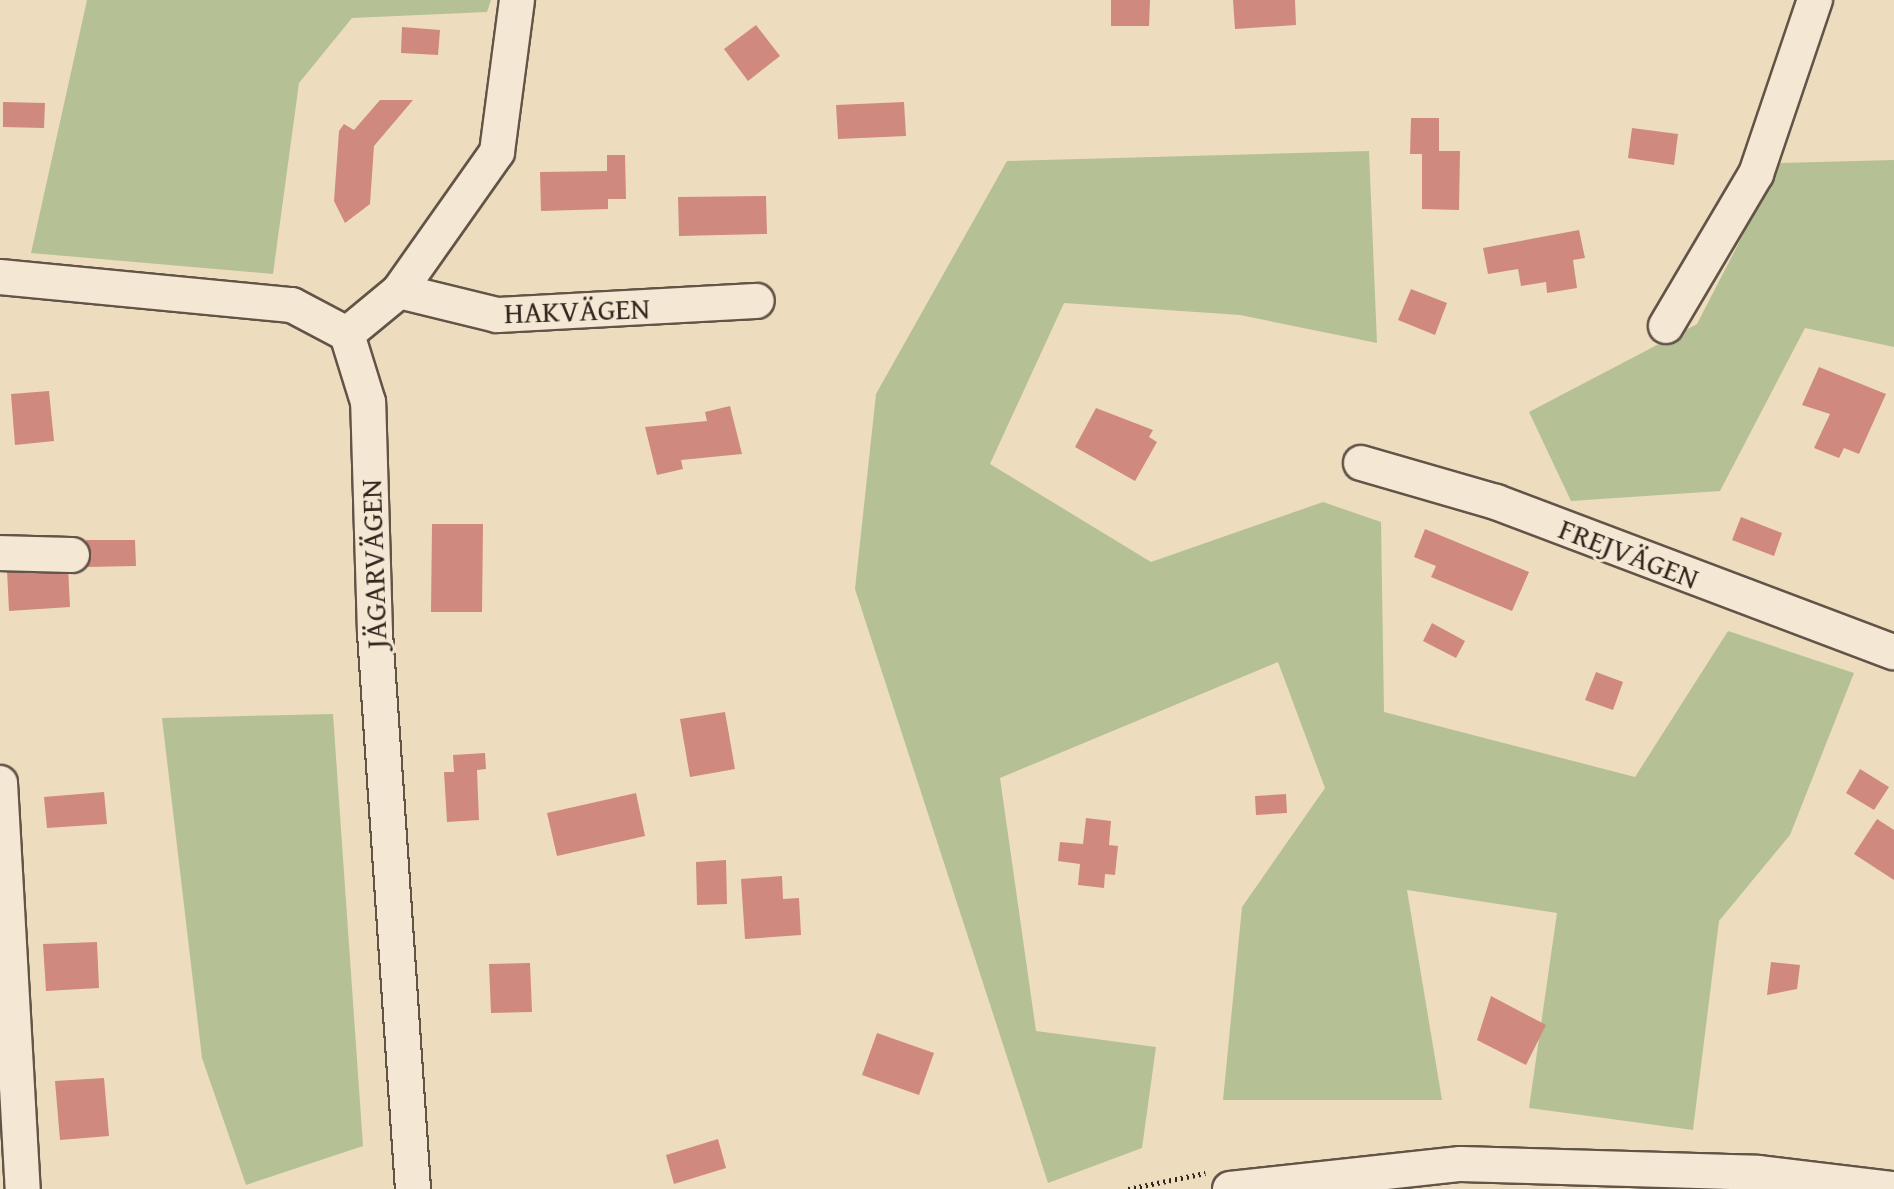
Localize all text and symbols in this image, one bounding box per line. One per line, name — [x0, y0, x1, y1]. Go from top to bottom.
street label: HAKVÄGEN — [503, 289, 651, 331]
street label: JÄGARVÄGEN — [352, 478, 394, 650]
street label: FREJVÄGEN — [1554, 510, 1704, 596]

